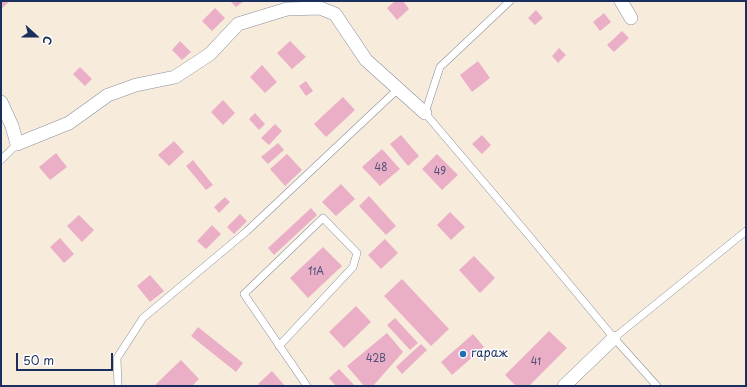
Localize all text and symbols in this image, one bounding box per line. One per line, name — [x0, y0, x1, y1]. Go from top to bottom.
north arrow — [16, 16, 56, 56]
text: С — [38, 34, 57, 47]
house number: 48 — [375, 162, 387, 174]
house number: 49 — [434, 166, 446, 178]
house number: 11А — [308, 266, 324, 278]
scale bar — [18, 345, 115, 371]
place label: гараж — [471, 347, 508, 361]
marker: гараж — [458, 349, 468, 359]
text: 50 m — [23, 351, 54, 369]
house number: 42В — [366, 353, 386, 365]
house number: 41 — [531, 356, 541, 368]

